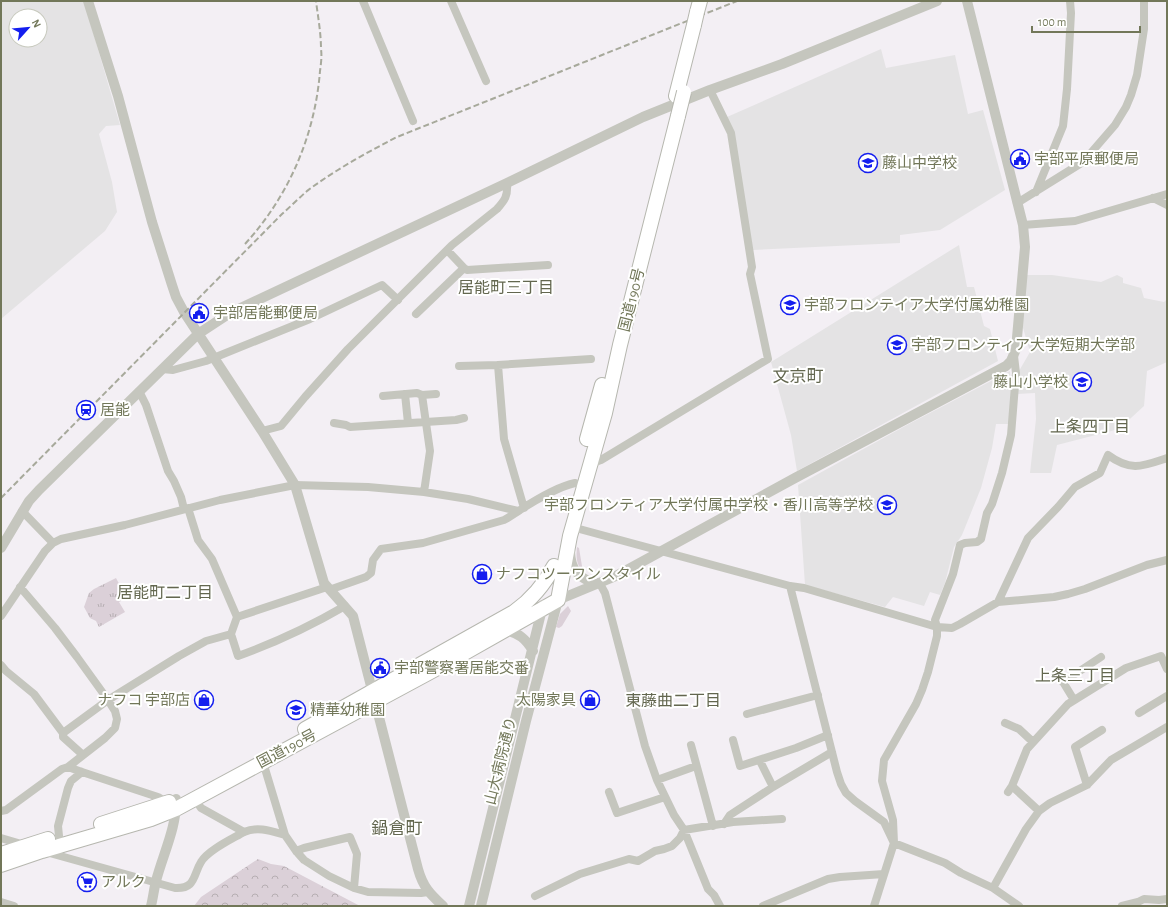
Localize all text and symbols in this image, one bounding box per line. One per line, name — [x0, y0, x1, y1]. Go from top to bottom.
north arrow — [8, 8, 48, 48]
scale bar — [1032, 8, 1140, 34]
text: 100 m — [1038, 16, 1066, 28]
text: N — [30, 18, 43, 30]
public building icon: 宇部平原郵便局 — [1009, 148, 1031, 170]
place label: 宇部平原郵便局 — [1034, 151, 1139, 167]
school or university icon: 藤山中学校 — [857, 152, 879, 174]
place label: 藤山中学校 — [882, 155, 957, 171]
street label: 国道190号 — [616, 266, 647, 333]
district label: 居能町三丁目 — [458, 279, 554, 296]
school or university icon: 宇部フロンテイア大学付属幼稚園 — [779, 294, 801, 316]
place label: 宇部フロンテイア大学付属幼稚園 — [804, 296, 1029, 313]
public building icon: 宇部居能郵便局 — [188, 302, 210, 324]
place label: 宇部居能郵便局 — [213, 304, 318, 321]
school or university icon: 宇部フロンティア大学短期大学部 — [886, 334, 908, 356]
place label: 宇部フロンティア大学短期大学部 — [911, 337, 1135, 353]
district label: 文京町 — [773, 368, 824, 385]
school or university icon: 藤山小学校 — [1071, 371, 1093, 393]
place label: 藤山小学校 — [993, 374, 1068, 390]
station icon: 居能 — [75, 399, 97, 421]
place label: 居能 — [100, 401, 130, 418]
district label: 上条四丁目 — [1050, 418, 1130, 435]
school or university icon: 宇部フロンティア大学付属中学校・香川高等学校 — [876, 494, 898, 516]
place label: 宇部フロンティア大学付属中学校・香川高等学校 — [544, 496, 873, 513]
shop icon: ナフコツーワンスタイル — [471, 563, 493, 585]
place label: ナフコツーワンスタイル — [496, 566, 661, 582]
district label: 居能町二丁目 — [117, 584, 213, 601]
public building icon: 宇部警察署居能交番 — [369, 657, 391, 679]
place label: 宇部警察署居能交番 — [394, 659, 529, 676]
district label: 上条三丁目 — [1035, 667, 1115, 684]
shop icon: ナフコ 宇部店 — [193, 689, 215, 711]
shop icon: 太陽家具 — [579, 689, 601, 711]
place label: ナフコ 宇部店 — [98, 692, 190, 708]
place label: 太陽家具 — [516, 692, 576, 708]
district label: 東藤曲二丁目 — [625, 693, 721, 709]
school or university icon: 精華幼稚園 — [285, 699, 307, 721]
place label: 精華幼稚園 — [310, 701, 385, 718]
street label: 山大病院通り — [482, 715, 519, 806]
street label: 国道190号 — [254, 726, 319, 771]
district label: 鍋倉町 — [372, 820, 423, 837]
supermarket icon: アルク — [76, 871, 98, 893]
place label: アルク — [101, 874, 146, 890]

